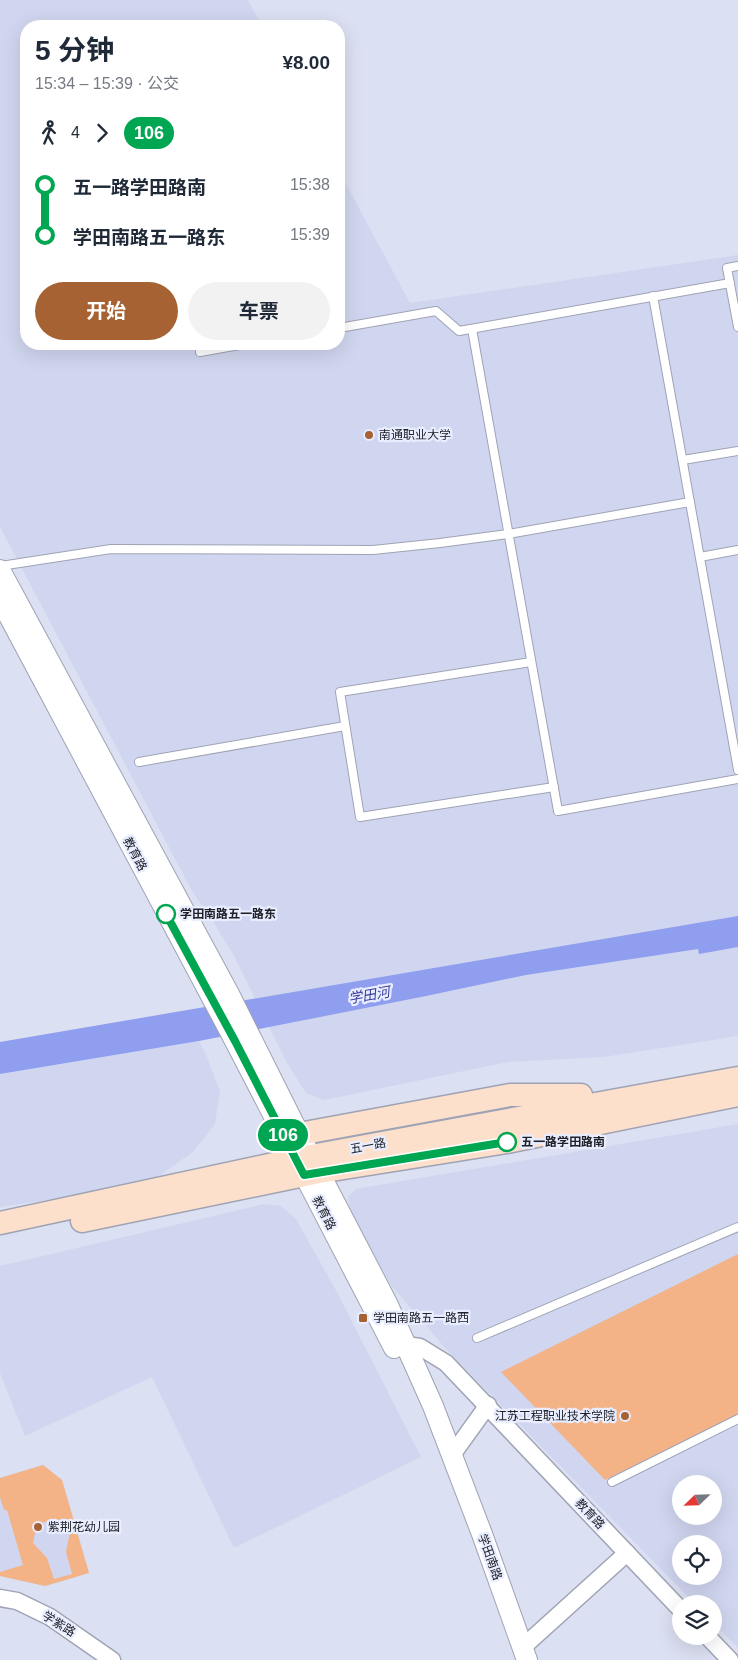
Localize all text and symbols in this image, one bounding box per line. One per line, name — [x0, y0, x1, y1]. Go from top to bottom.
text: 5 分钟 — [35, 35, 114, 66]
text: ¥8.00 — [282, 52, 330, 73]
text: 15:34 – 15:39 · 公交 — [35, 75, 179, 92]
icon: walk — [35, 119, 63, 147]
icon: forward — [88, 119, 116, 147]
text: 106 — [134, 123, 164, 143]
text: 4 — [71, 124, 80, 141]
text: 15:38 — [290, 176, 330, 193]
text: 五一路学田路南 — [73, 177, 206, 198]
text: 15:39 — [290, 226, 330, 243]
text: 学田南路五一路东 — [73, 227, 225, 248]
button: 开始 — [35, 282, 178, 340]
button: 车票 — [188, 282, 330, 340]
place label: 南通职业大学 — [379, 428, 451, 442]
marker: 南通职业大学 — [363, 429, 375, 441]
street label: 教育路 — [120, 835, 150, 873]
marker: 学田南路五一路东 — [156, 904, 176, 924]
place label: 学田南路五一路东 — [180, 907, 276, 921]
water label: 学田河 — [347, 983, 394, 1007]
line badge: 106 — [254, 1119, 312, 1151]
text: 106 — [268, 1125, 298, 1145]
marker: 五一路学田路南 — [497, 1132, 517, 1152]
place label: 五一路学田路南 — [521, 1135, 605, 1149]
street label: 五一路 — [349, 1136, 387, 1156]
street label: 教育路 — [310, 1194, 338, 1232]
place label: 学田南路五一路西 — [373, 1311, 469, 1325]
marker: 学田南路五一路西 — [357, 1312, 369, 1324]
place label: 江苏工程职业技术学院 — [495, 1409, 615, 1423]
marker: 江苏工程职业技术学院 — [619, 1410, 631, 1422]
north arrow — [672, 1475, 722, 1525]
map controls — [672, 1475, 722, 1645]
street label: 教育路 — [573, 1496, 607, 1532]
place label: 紫荆花幼儿园 — [48, 1520, 120, 1534]
marker: 紫荆花幼儿园 — [32, 1521, 44, 1533]
street label: 学田南路 — [475, 1532, 505, 1582]
button: locate — [672, 1535, 722, 1585]
button: layers — [672, 1595, 722, 1645]
street label: 学紫路 — [40, 1609, 78, 1639]

